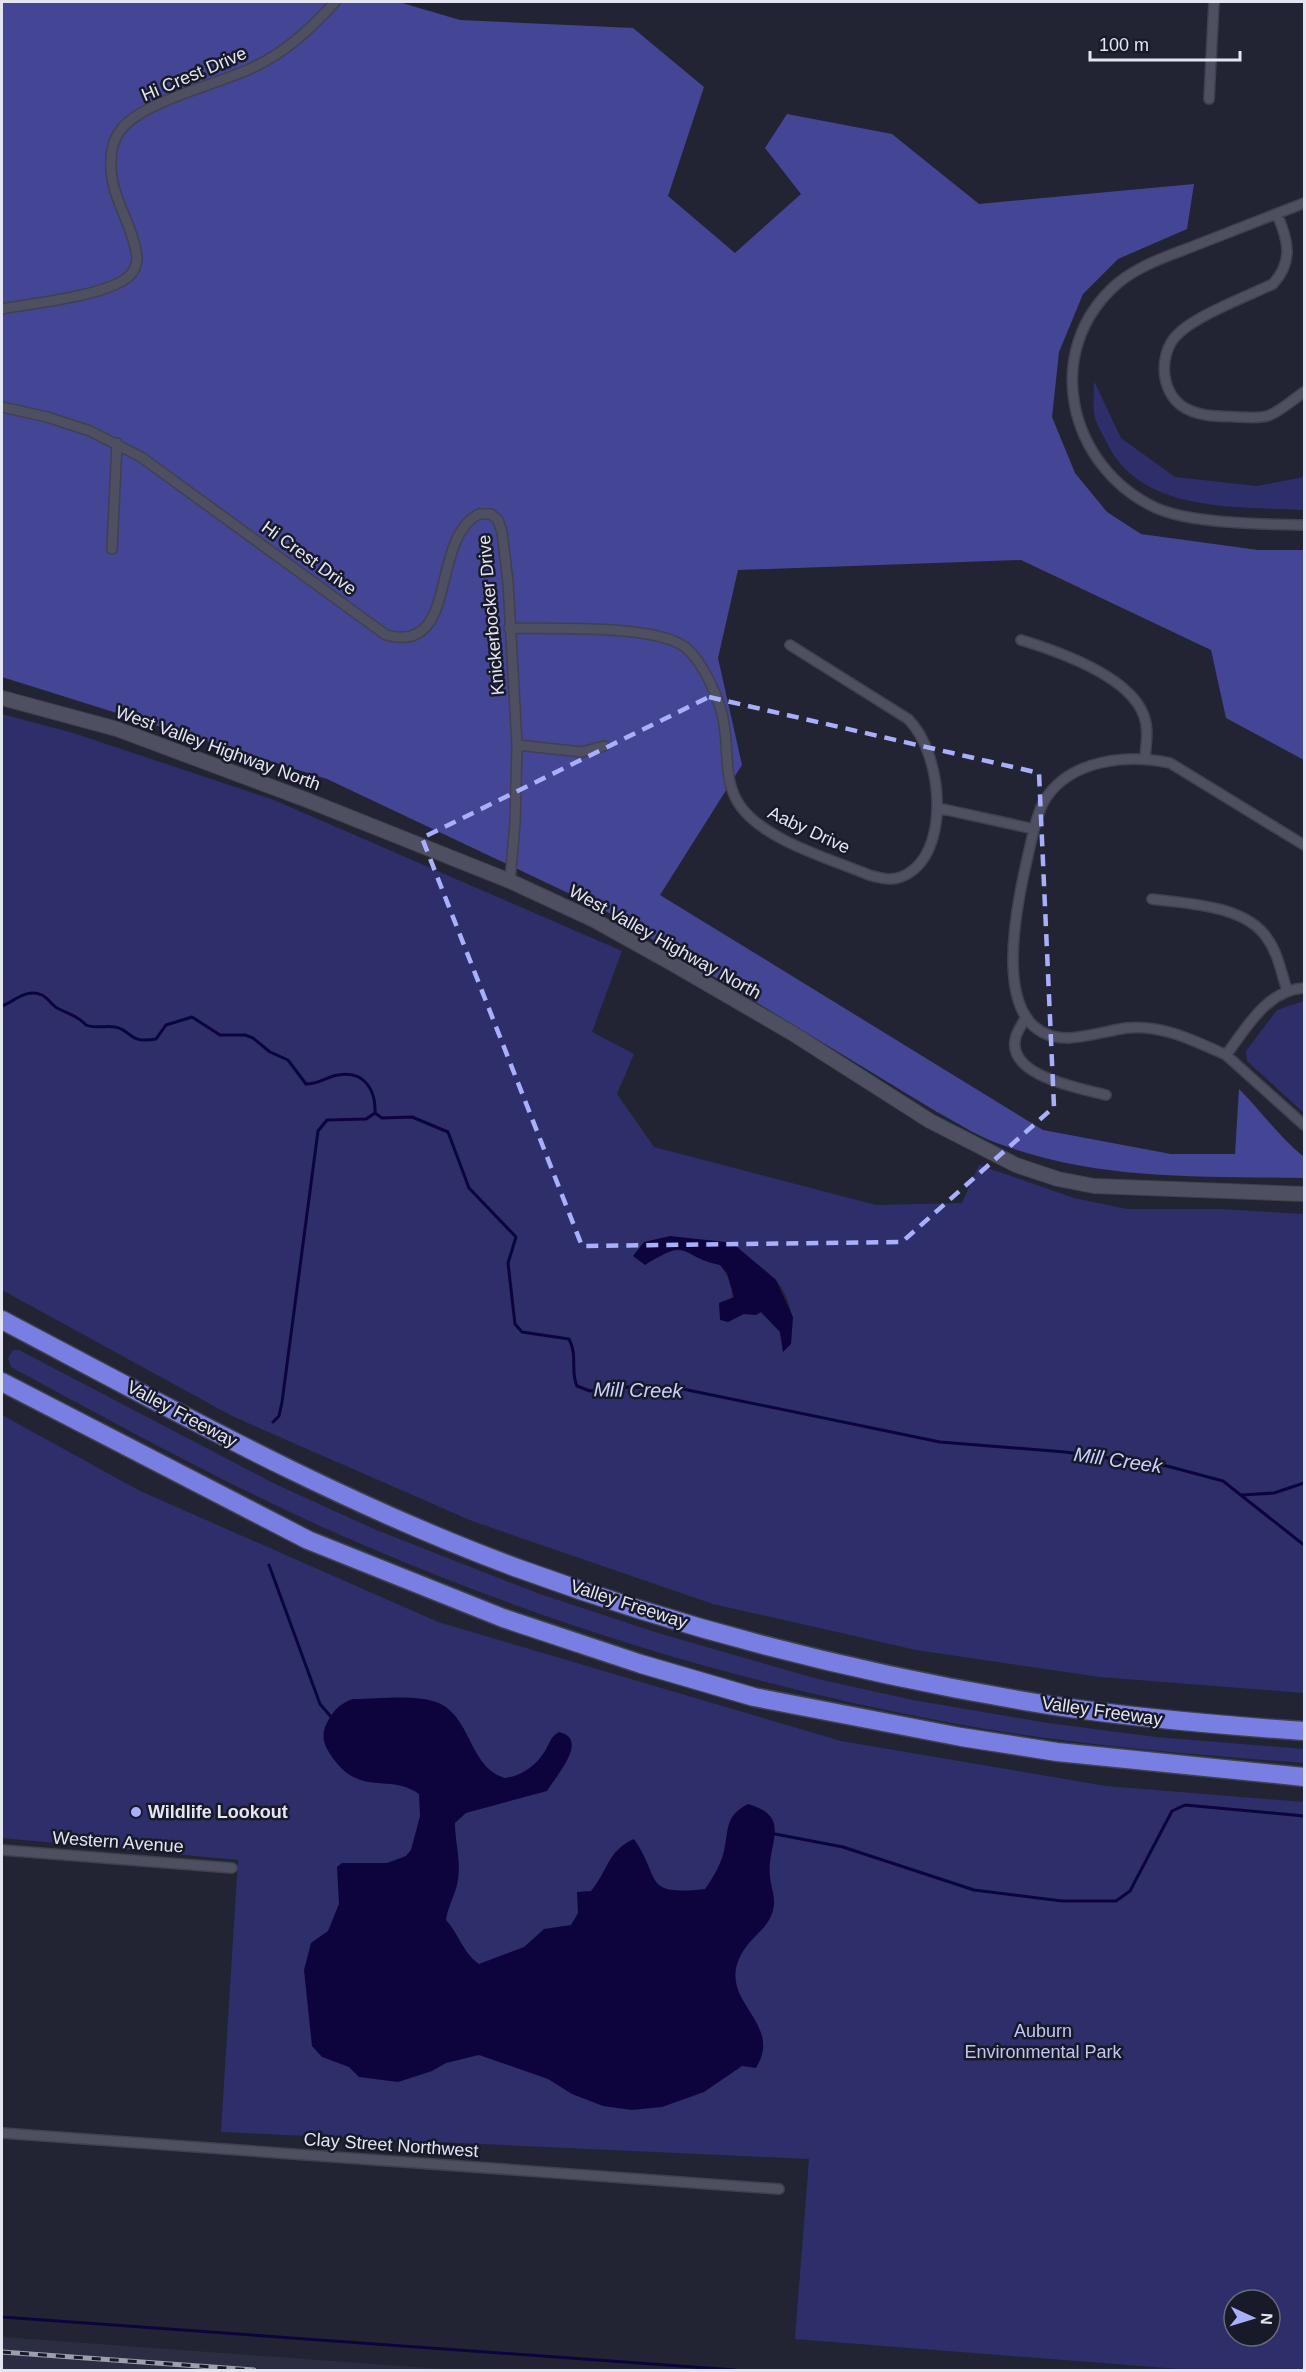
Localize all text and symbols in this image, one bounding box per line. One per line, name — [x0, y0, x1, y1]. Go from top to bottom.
scale bar — [1090, 24, 1240, 62]
text: 100 m — [1099, 35, 1149, 55]
street label: Hi Crest Drive — [139, 43, 249, 105]
street label: Hi Crest Drive — [258, 517, 360, 599]
street label: Knickerbocker Drive — [474, 534, 508, 696]
street label: West Valley Highway North — [113, 702, 323, 794]
street label: Aaby Drive — [765, 802, 853, 858]
street label: West Valley Highway North — [566, 881, 764, 1003]
street label: Valley Freeway — [124, 1377, 240, 1451]
water label: Mill Creek — [593, 1378, 684, 1402]
water label: Mill Creek — [1072, 1443, 1165, 1477]
street label: Valley Freeway — [568, 1576, 690, 1632]
street label: Valley Freeway — [1040, 1693, 1164, 1729]
place label: Wildlife Lookout — [148, 1802, 288, 1822]
marker: Wildlife Lookout — [129, 1805, 143, 1819]
street label: Western Avenue — [52, 1827, 184, 1857]
park label: Auburn Environmental Park — [964, 2021, 1123, 2062]
street label: Clay Street Northwest — [303, 2129, 479, 2161]
north arrow — [1222, 2288, 1282, 2348]
text: N — [1258, 2313, 1275, 2325]

